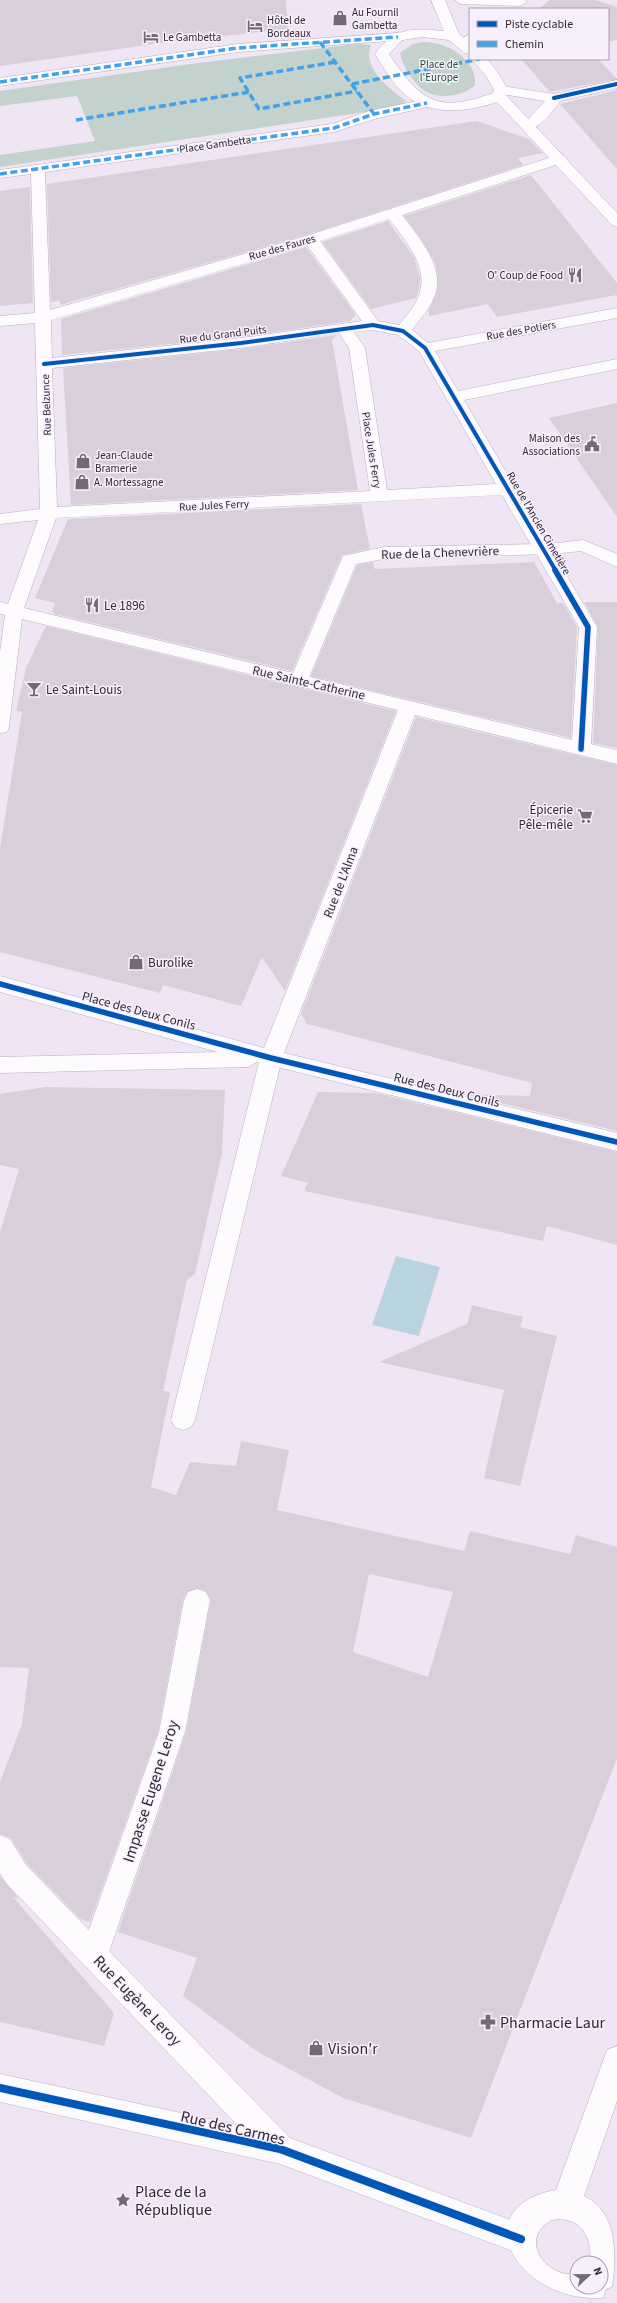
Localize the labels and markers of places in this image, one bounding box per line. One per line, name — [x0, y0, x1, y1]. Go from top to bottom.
place label: Au Fournil Gambetta — [352, 5, 399, 33]
shop icon: Au Fournil Gambetta — [331, 9, 349, 27]
place label: Hôtel de Bordeaux — [267, 13, 311, 41]
hotel icon: Hôtel de Bordeaux — [246, 17, 264, 35]
hotel icon: Le Gambetta — [142, 28, 160, 46]
place label: Le Gambetta — [163, 30, 221, 45]
restaurant icon: O' Coup de Food — [566, 266, 584, 284]
place label: O' Coup de Food — [487, 268, 563, 283]
place label: Maison des Associations — [522, 431, 580, 459]
public building icon: Maison des Associations — [583, 435, 601, 453]
place label: Jean-Claude Bramerie — [95, 448, 153, 476]
shop icon: Jean-Claude Bramerie — [74, 452, 92, 470]
shop icon: A. Mortessagne — [73, 473, 91, 491]
place label: A. Mortessagne — [94, 475, 164, 490]
restaurant icon: Le 1896 — [83, 596, 101, 614]
place label: Le 1896 — [104, 597, 145, 615]
bar icon: Le Saint-Louis — [25, 680, 43, 698]
place label: Le Saint-Louis — [46, 681, 123, 699]
place label: Épicerie Pêle-mêle — [519, 801, 573, 834]
supermarket icon: Épicerie Pêle-mêle — [576, 807, 594, 825]
shop icon: Burolike — [127, 953, 145, 971]
place label: Burolike — [148, 954, 193, 972]
place label: Pharmacie Laur — [500, 2012, 606, 2034]
pharmacy icon: Pharmacie Laur — [479, 2013, 497, 2031]
place label: Vision'r — [328, 2038, 378, 2060]
shop icon: Vision'r — [307, 2039, 325, 2057]
place label: Place de la République — [135, 2181, 212, 2221]
place icon: Place de la République — [114, 2191, 132, 2209]

